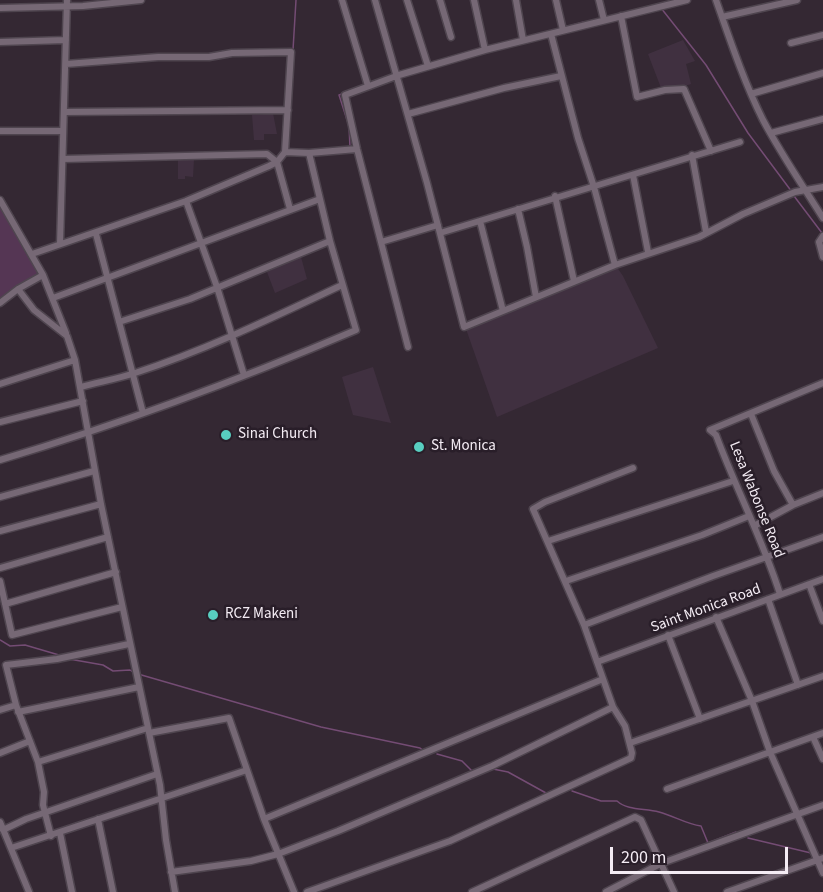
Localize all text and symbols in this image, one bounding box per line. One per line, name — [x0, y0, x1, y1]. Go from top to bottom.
place label: Sinai Church — [238, 426, 317, 444]
marker: Sinai Church — [219, 428, 233, 442]
place label: St. Monica — [431, 438, 496, 456]
street label: Lesa Wabonse Road — [724, 439, 788, 561]
marker: St. Monica — [412, 440, 426, 454]
street label: Saint Monica Road — [648, 581, 764, 637]
place label: RCZ Makeni — [225, 606, 298, 624]
marker: RCZ Makeni — [206, 608, 220, 622]
scale bar — [613, 835, 792, 873]
text: 200 m — [621, 845, 666, 870]

